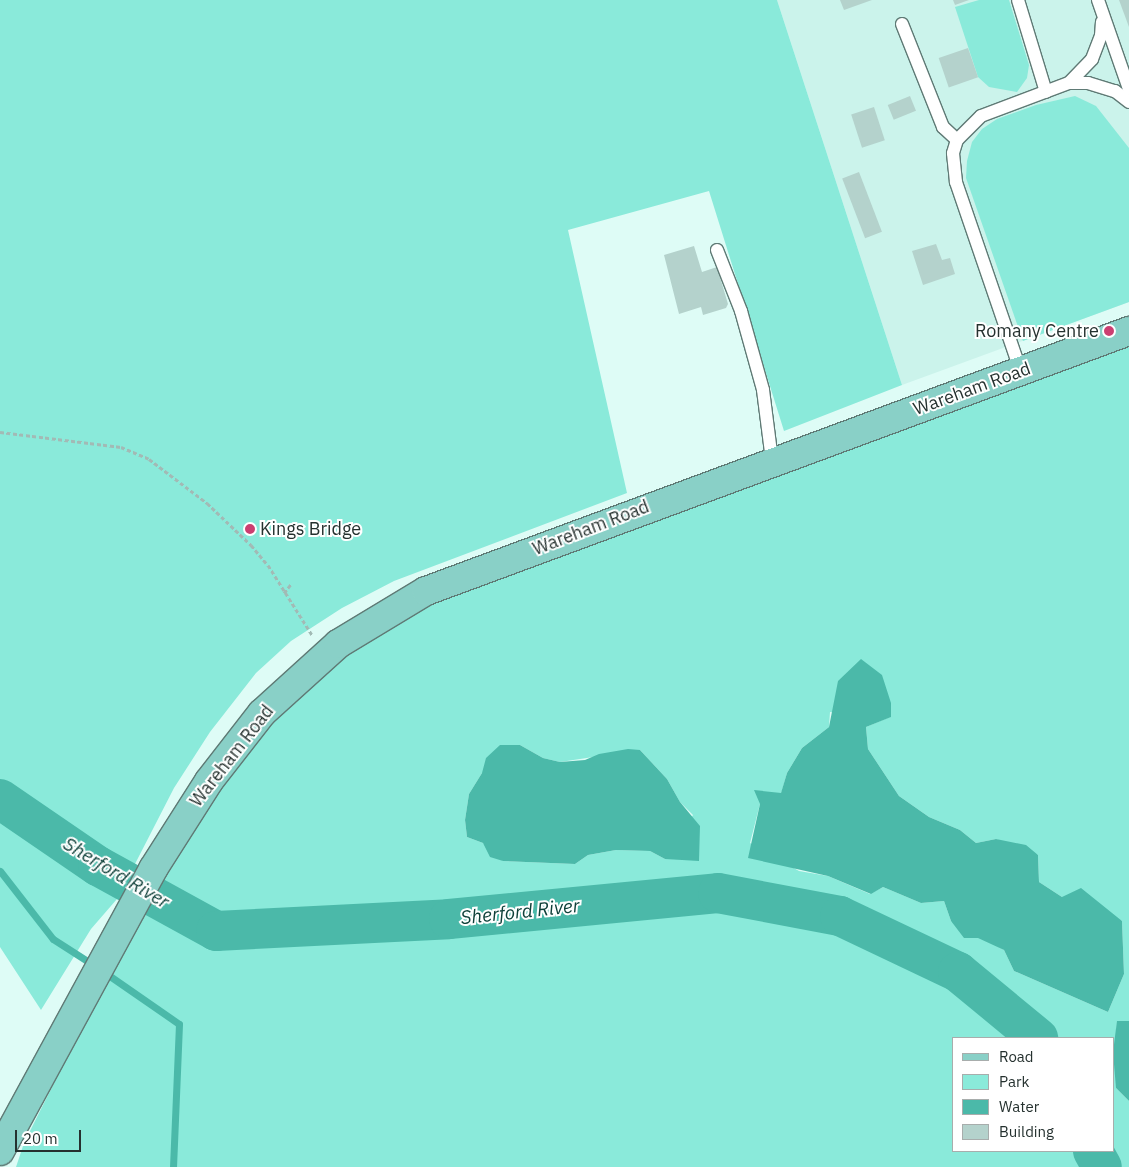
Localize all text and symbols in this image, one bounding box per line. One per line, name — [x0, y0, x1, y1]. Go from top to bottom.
place label: Romany Centre — [975, 320, 1099, 342]
marker: Romany Centre — [1103, 325, 1115, 337]
street label: Wareham Road — [910, 358, 1034, 420]
street label: Wareham Road — [530, 496, 652, 560]
place label: Kings Bridge — [260, 518, 361, 540]
marker: Kings Bridge — [244, 523, 256, 535]
street label: Wareham Road — [186, 701, 278, 811]
water label: Sherford River — [59, 832, 173, 914]
water label: Sherford River — [459, 894, 581, 930]
legend — [952, 1037, 1114, 1152]
text: Road — [999, 1047, 1034, 1066]
text: Park — [999, 1072, 1029, 1091]
text: Water — [999, 1097, 1039, 1116]
scale bar — [18, 1120, 84, 1152]
text: Building — [999, 1122, 1054, 1141]
text: 20 m — [23, 1129, 58, 1148]

